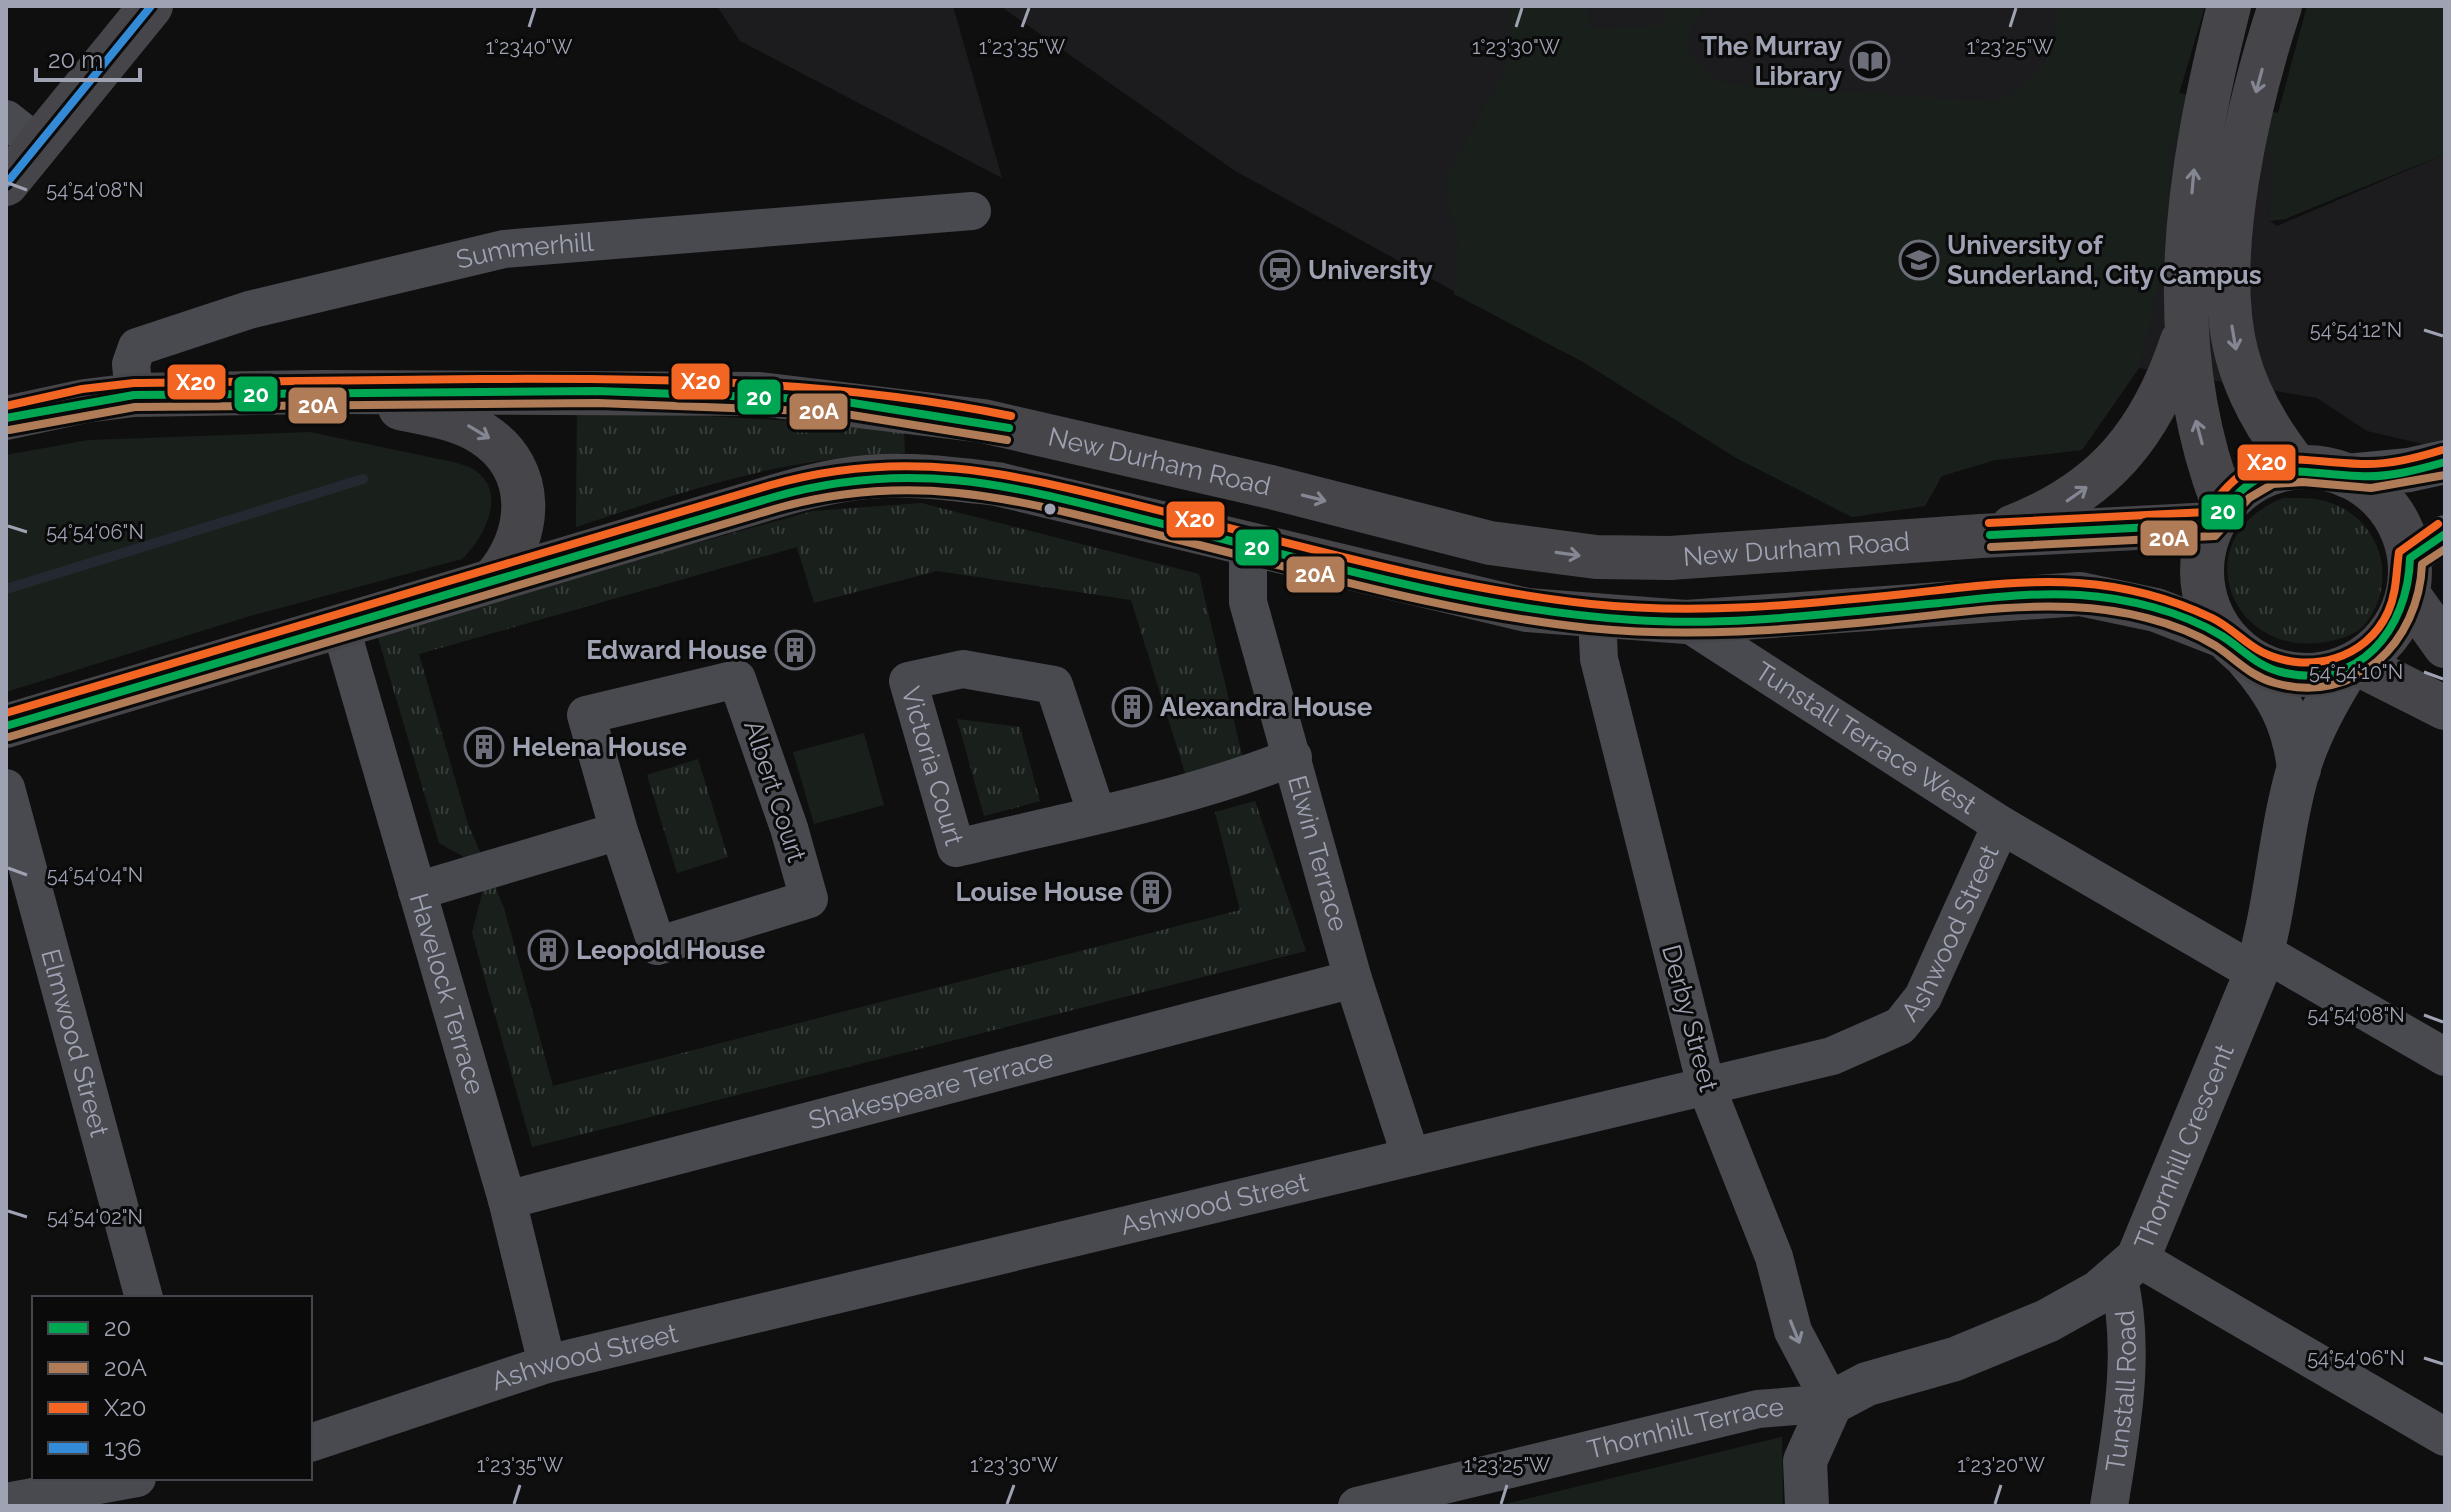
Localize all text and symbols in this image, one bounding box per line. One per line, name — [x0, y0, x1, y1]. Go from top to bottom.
place label: The Murray Library — [1701, 31, 1842, 91]
scale bar — [36, 32, 140, 82]
text: 1°23'40"W — [486, 35, 572, 59]
text: 1°23'35"W — [979, 35, 1065, 59]
text: 1°23'30"W — [1472, 35, 1560, 59]
text: 1°23'25"W — [1967, 35, 2053, 59]
library icon: The Murray Library — [1849, 40, 1891, 82]
text: 20 m — [48, 45, 103, 74]
one-way arrow — [2250, 68, 2265, 93]
one-way arrow — [2186, 168, 2201, 195]
text: 54°54'08"N — [46, 178, 144, 202]
street label: Summerhill — [453, 227, 596, 275]
place label: University of Sunderland, City Campus — [1947, 230, 2262, 290]
school or university icon: University of Sunderland, City Campus — [1898, 239, 1940, 281]
station icon: University — [1259, 249, 1301, 291]
place label: University — [1308, 255, 1433, 285]
text: 54°54'12"N — [2310, 318, 2402, 342]
one-way arrow — [2227, 325, 2242, 350]
line badge: X20 — [670, 362, 731, 401]
line badge: X20 — [166, 363, 227, 401]
text: X20 — [680, 368, 721, 394]
text: X20 — [175, 369, 216, 395]
line badge: 20 — [233, 375, 279, 413]
line badge: 20 — [736, 378, 782, 416]
text: 20 — [243, 381, 269, 407]
text: 20 — [746, 384, 772, 410]
line badge: 20A — [287, 386, 348, 425]
text: 20A — [298, 392, 338, 418]
line badge: 20A — [788, 392, 849, 431]
text: 20A — [799, 398, 839, 424]
one-way arrow — [2191, 420, 2206, 446]
street label: New Durham Road — [1045, 421, 1274, 501]
one-way arrow — [467, 425, 490, 441]
line badge: X20 — [2236, 443, 2297, 482]
text: X20 — [2246, 449, 2287, 475]
one-way arrow — [2066, 486, 2087, 503]
one-way arrow — [1301, 492, 1327, 507]
line badge: 20 — [2200, 493, 2245, 531]
text: 20 — [2210, 498, 2236, 524]
line badge: X20 — [1165, 500, 1226, 539]
unlabelled marker — [1042, 501, 1058, 517]
text: X20 — [1174, 506, 1215, 532]
line badge: 20A — [2139, 519, 2199, 557]
text: 54°54'06"N — [46, 520, 144, 544]
text: 20A — [2149, 525, 2189, 551]
street label: New Durham Road — [1682, 526, 1911, 572]
line badge: 20 — [1234, 528, 1280, 567]
text: 20 — [1244, 534, 1270, 560]
one-way arrow — [1554, 546, 1581, 561]
line badge: 20A — [1285, 555, 1346, 594]
text: 20A — [1295, 561, 1335, 587]
building icon: Edward House — [774, 629, 816, 671]
place label: Edward House — [586, 635, 767, 665]
street label: Tunstall Terrace West — [1750, 656, 1982, 820]
text: 54°54'10"N — [2309, 660, 2403, 684]
street label: Victoria Court — [895, 683, 970, 849]
building icon: Alexandra House — [1111, 686, 1153, 728]
place label: Alexandra House — [1160, 692, 1373, 722]
street label: Albert Court — [738, 716, 812, 866]
building icon: Helena House — [463, 726, 505, 768]
place label: Helena House — [512, 732, 687, 762]
street label: Elwin Terrace — [1282, 772, 1354, 935]
street label: Ashwood Street — [1895, 840, 2005, 1027]
text: 54°54'04"N — [47, 863, 143, 887]
building icon: Louise House — [1130, 871, 1172, 913]
place label: Louise House — [955, 877, 1123, 907]
street label: Havelock Terrace — [404, 890, 491, 1098]
building icon: Leopold House — [527, 929, 569, 971]
place label: Leopold House — [576, 935, 766, 965]
street label: Derby Street — [1656, 941, 1724, 1095]
street label: Elmwood Street — [35, 946, 115, 1140]
text: 54°54'08"N — [2307, 1003, 2405, 1027]
street label: Thornhill Crescent — [2128, 1039, 2240, 1254]
street label: Shakespeare Terrace — [805, 1043, 1056, 1136]
street label: Ashwood Street — [1118, 1167, 1311, 1241]
text: 54°54'02"N — [47, 1205, 143, 1229]
legend — [32, 1296, 312, 1480]
street label: Tunstall Road — [2100, 1309, 2142, 1474]
text: 20 — [104, 1313, 131, 1342]
street label: Ashwood Street — [488, 1318, 681, 1396]
one-way arrow — [1789, 1319, 1803, 1344]
text: 54°54'06"N — [2307, 1346, 2405, 1370]
text: 20A — [104, 1353, 147, 1382]
street label: Thornhill Terrace — [1584, 1392, 1785, 1465]
text: X20 — [104, 1393, 146, 1422]
text: 136 — [104, 1433, 142, 1462]
text: 1°23'35"W — [477, 1453, 563, 1477]
text: 1°23'30"W — [970, 1453, 1058, 1477]
text: 1°23'25"W — [1464, 1453, 1550, 1477]
text: 1°23'20"W — [1957, 1453, 2045, 1477]

